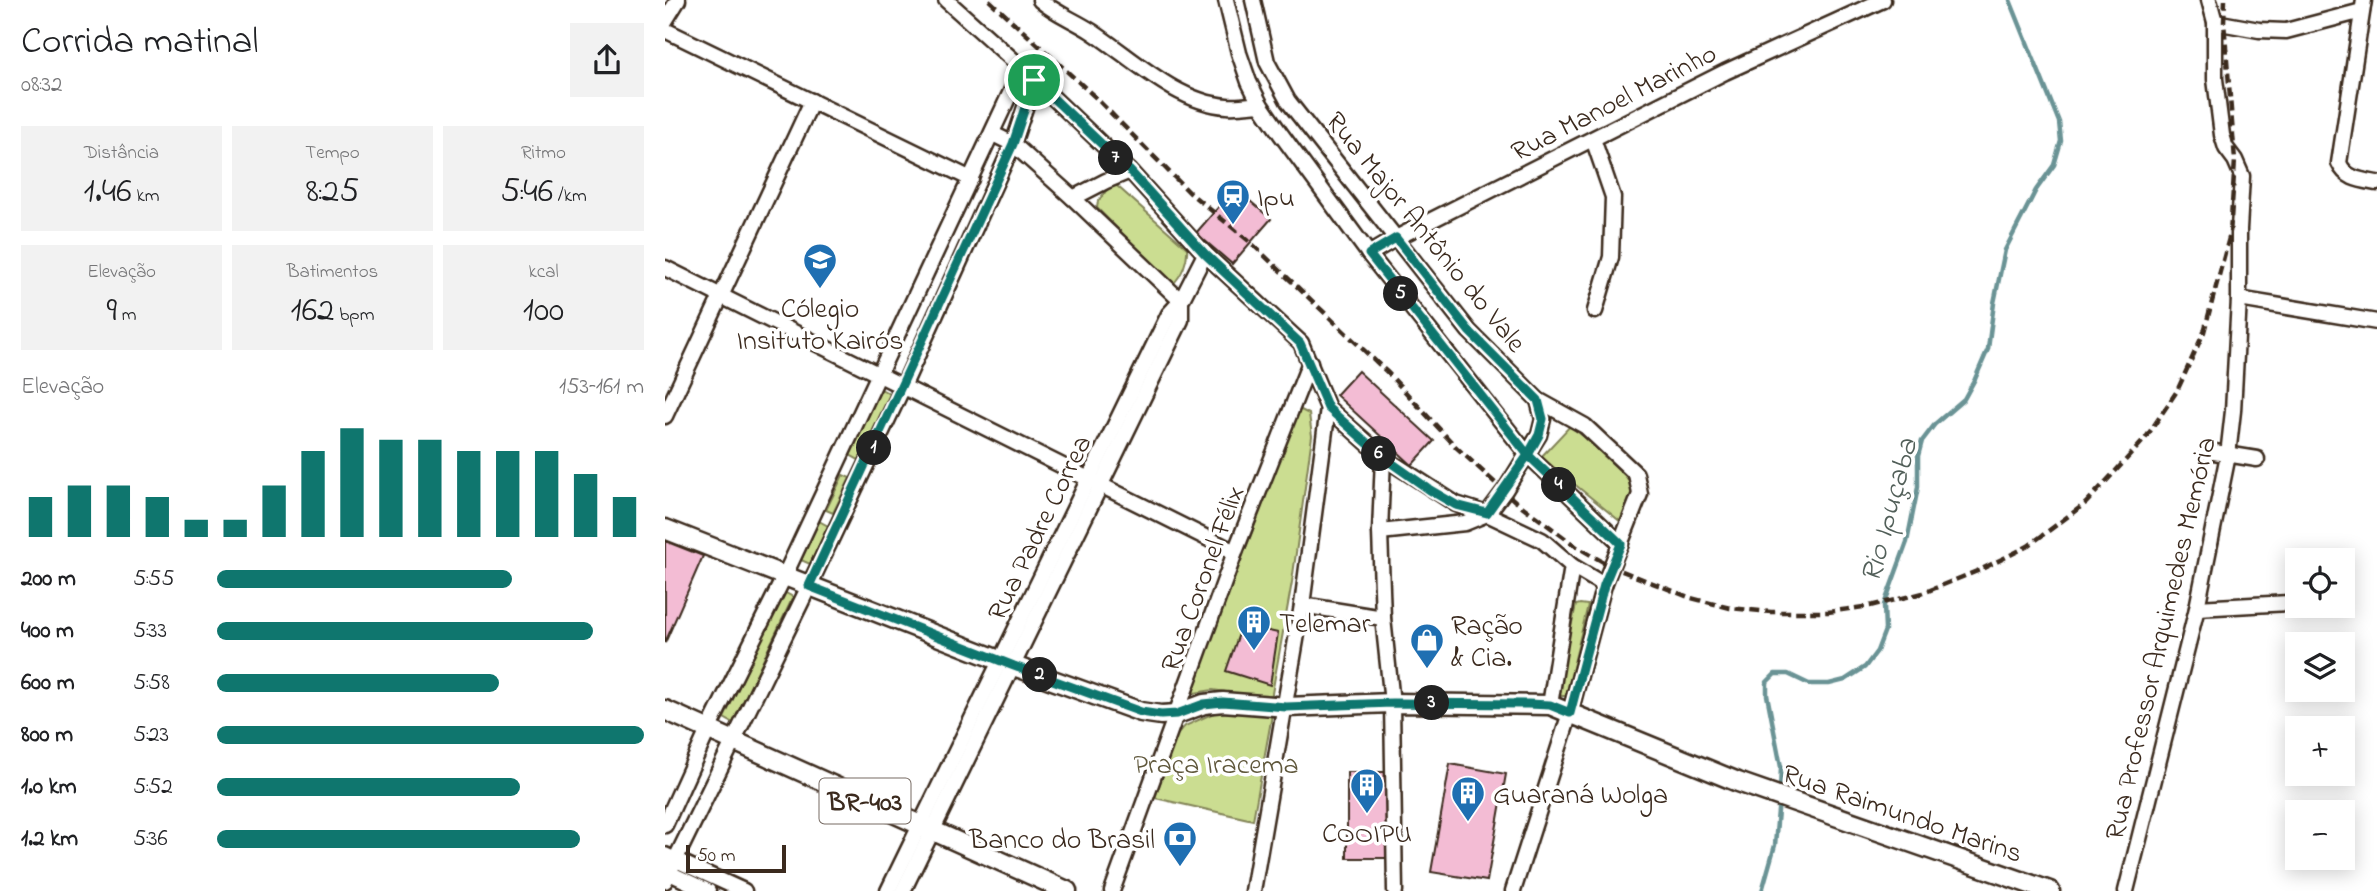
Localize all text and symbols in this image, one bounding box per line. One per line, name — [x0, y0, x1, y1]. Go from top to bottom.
text: Corrida matinal — [21, 15, 259, 71]
button: share — [570, 23, 644, 97]
street label: Rua Manoel Marinho — [1505, 35, 1724, 174]
pin — [1004, 50, 1064, 110]
icon: arrive — [1015, 61, 1053, 99]
text: 08:32 — [21, 69, 62, 102]
street label: Rua Major Antônio do Vale — [1314, 104, 1535, 363]
text: Distância — [84, 140, 159, 167]
text: Tempo — [305, 140, 360, 167]
text: Ritmo — [521, 140, 566, 167]
pin: 7 — [1099, 140, 1133, 176]
text: 7 — [1112, 144, 1119, 171]
text: 1.46 — [84, 167, 132, 218]
text: 8:25 — [306, 167, 359, 218]
text: 5:46 — [500, 167, 553, 218]
station icon: Ipu — [1214, 177, 1252, 226]
place label: Ipu — [1257, 179, 1295, 220]
text: km — [132, 183, 159, 210]
text: /km — [553, 183, 587, 210]
school or university icon: Cólegio Insituto Kairós — [801, 241, 839, 290]
text: Elevação — [87, 259, 156, 286]
text: Batimentos — [287, 259, 378, 286]
text: kcal — [528, 259, 559, 286]
pin: 5 — [1383, 276, 1419, 312]
text: 5 — [1395, 280, 1406, 307]
text: 9 — [106, 286, 117, 337]
text: 162 — [291, 286, 335, 337]
text: 100 — [523, 286, 564, 337]
place label: Cólegio Insituto Kairós — [736, 290, 904, 363]
text: m — [117, 302, 137, 329]
text: bpm — [335, 302, 374, 329]
text: Elevação — [21, 371, 104, 404]
text: 153–161 m — [559, 371, 644, 404]
street label: Rua Padre Correa — [978, 429, 1104, 628]
pin: 1 — [857, 430, 892, 466]
water label: Rio Ipuçaba — [1851, 433, 1931, 588]
street label: Rua Professor Arquimedes Memória — [2096, 433, 2229, 844]
text: 1 — [870, 434, 877, 461]
pin: 6 — [1361, 436, 1397, 472]
text: 6 — [1374, 440, 1383, 467]
pin: 4 — [1541, 468, 1577, 503]
text: 4 — [1555, 471, 1562, 498]
street label: Rua Coronel Félix — [1152, 480, 1257, 678]
map controls — [2285, 548, 2355, 870]
button: locate — [2285, 548, 2355, 618]
text: 200 m — [21, 563, 76, 596]
text: 5:55 — [133, 563, 174, 596]
building icon: Telemar — [1235, 603, 1273, 652]
place label: Telemar — [1279, 605, 1371, 646]
place label: Ração & Cia. — [1451, 607, 1523, 680]
text: 400 m — [21, 615, 74, 648]
text: 5:33 — [133, 615, 167, 648]
shop icon: Ração & Cia. — [1408, 621, 1446, 670]
button: layers — [2285, 632, 2355, 702]
pin: 2 — [1023, 658, 1057, 692]
text: 2 — [1035, 661, 1044, 688]
text: 600 m — [21, 667, 75, 700]
text: 5:58 — [133, 667, 170, 700]
pin: 3 — [1415, 686, 1449, 720]
text: 3 — [1428, 689, 1435, 716]
button: + — [2285, 716, 2355, 786]
text: 800 m — [21, 719, 73, 752]
text: 5:23 — [133, 719, 169, 752]
park label: Praça Iracema — [1133, 746, 1299, 787]
street label: Rua Raimundo Marins — [1776, 755, 2028, 876]
building icon: COOIPU — [1348, 766, 1386, 815]
text: 1.0 km — [21, 771, 77, 804]
text: 5:52 — [133, 771, 173, 804]
building icon: Guaraná Wolga — [1449, 774, 1487, 823]
place label: Guaraná Wolga — [1493, 776, 1668, 817]
road number: BR-403 — [819, 778, 911, 824]
button: − — [2285, 800, 2355, 870]
place label: COOIPU — [1322, 815, 1412, 856]
bank icon: Banco do Brasil — [1161, 819, 1199, 868]
place label: Banco do Brasil — [968, 821, 1155, 862]
text: 1.2 km — [21, 823, 78, 856]
text: 5:36 — [133, 823, 168, 856]
scale bar — [686, 842, 786, 874]
text: 50 m — [697, 843, 736, 870]

